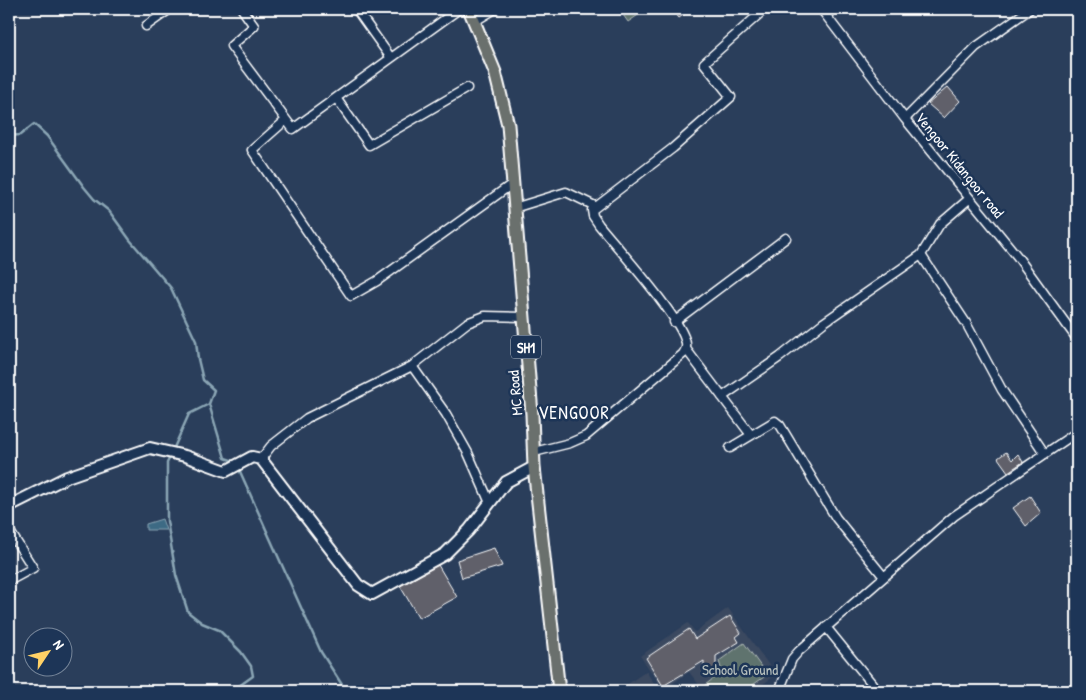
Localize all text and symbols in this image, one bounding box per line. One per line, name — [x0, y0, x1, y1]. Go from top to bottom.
street label: Vengoor Kidangoor road — [911, 108, 1009, 222]
road number: SH1 — [511, 336, 541, 358]
street label: MC Road — [503, 369, 527, 416]
district label: VENGOOR — [538, 400, 610, 425]
north arrow — [22, 628, 72, 678]
text: N — [49, 636, 69, 653]
park label: School Ground — [702, 659, 778, 680]

